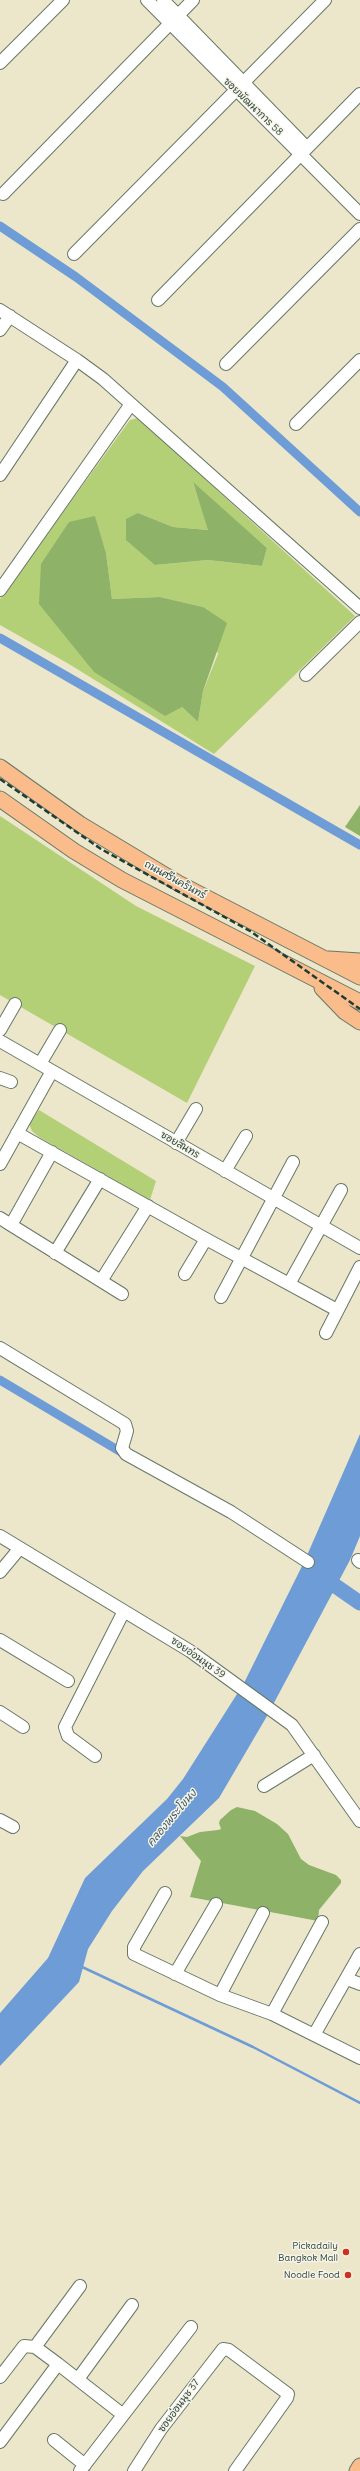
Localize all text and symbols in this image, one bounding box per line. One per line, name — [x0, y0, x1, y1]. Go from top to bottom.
street label: ซอยพัฒนาการ 58 — [221, 76, 285, 138]
street label: ถนนศรีนครินทร์ — [142, 858, 208, 902]
street label: ซอยสินทร — [158, 1129, 202, 1161]
street label: ซอยอ่อนนุช 39 — [169, 1635, 227, 1681]
water label: คลองพระโขนง — [145, 1787, 199, 1849]
place label: Pickadaily Bangkok Mall — [278, 2240, 338, 2264]
marker: Pickadaily Bangkok Mall — [341, 2247, 351, 2257]
place label: Noodle Food — [284, 2269, 340, 2281]
marker: Noodle Food — [343, 2270, 353, 2280]
street label: ซอยอ่อนนุช 37 — [156, 2377, 202, 2435]

